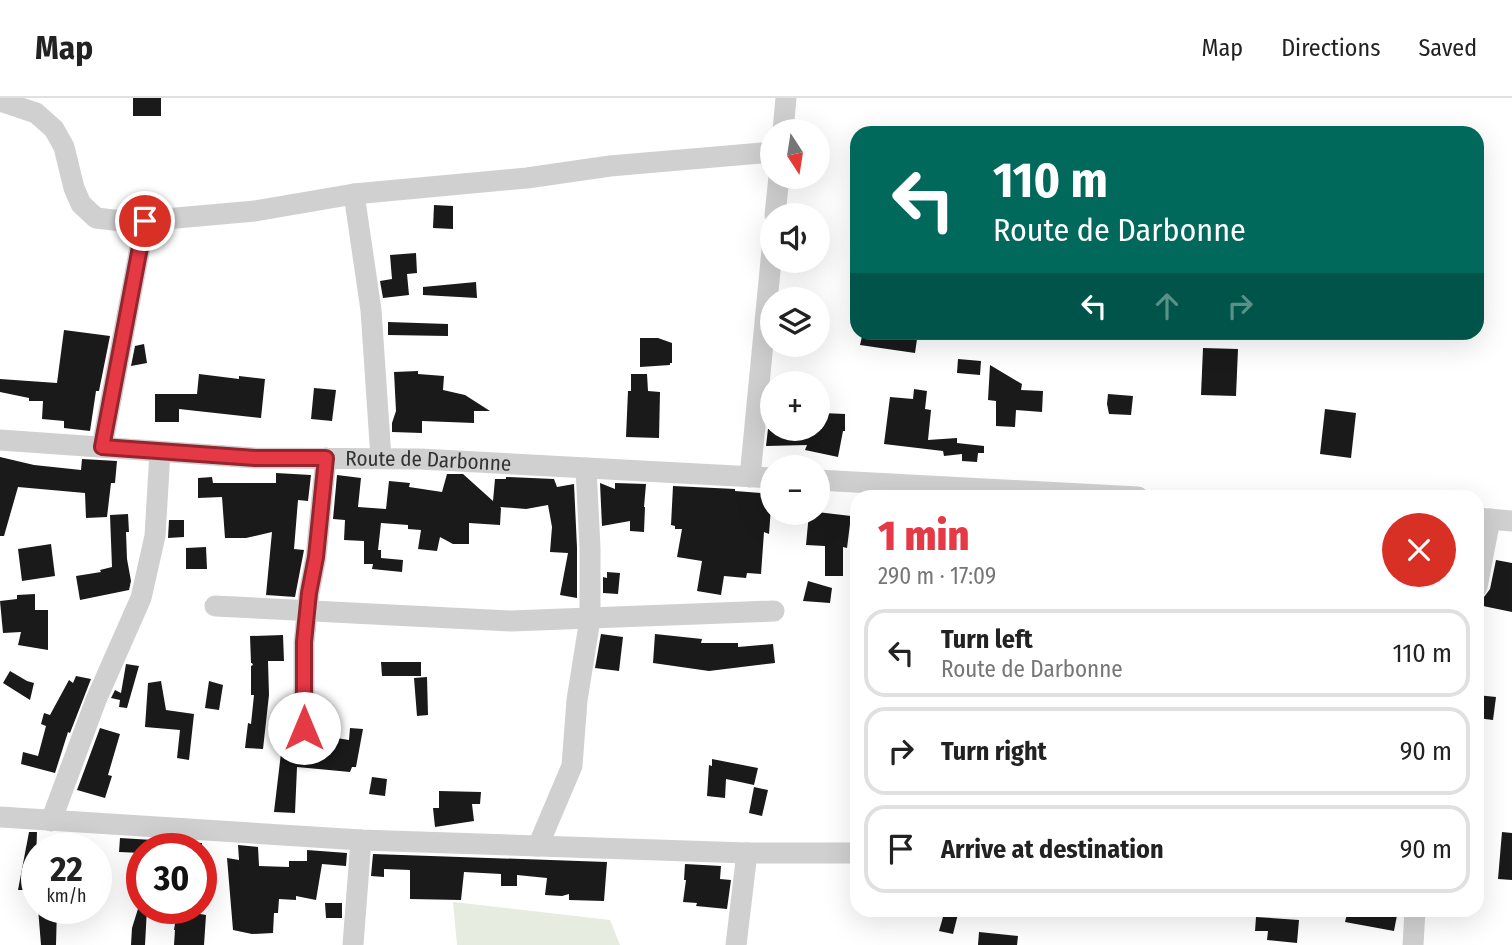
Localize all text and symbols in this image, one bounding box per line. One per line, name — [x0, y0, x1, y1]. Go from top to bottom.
text: Map — [35, 28, 93, 68]
text: Map — [1202, 34, 1243, 62]
text: Directions — [1281, 34, 1380, 62]
text: Saved — [1418, 34, 1477, 62]
north arrow — [760, 119, 830, 189]
map controls — [760, 119, 830, 525]
text: 110 m — [993, 151, 1108, 210]
icon: left — [878, 154, 969, 245]
pin — [115, 191, 175, 251]
icon: arrive — [126, 202, 164, 240]
button: sound — [760, 203, 830, 273]
text: Route de Darbonne — [993, 211, 1246, 249]
button: layers — [760, 287, 830, 357]
icon: left — [1075, 287, 1113, 325]
icon: ahead — [1148, 287, 1186, 325]
icon: right — [1221, 287, 1259, 325]
button: + — [760, 371, 830, 441]
street label: Route de Darbonne — [345, 446, 512, 477]
button: − — [760, 455, 830, 525]
text: 1 min — [878, 511, 969, 561]
button: close — [1382, 513, 1456, 587]
text: 290 m · 17:09 — [878, 562, 996, 590]
text: Turn left — [941, 624, 1033, 655]
icon: left — [882, 634, 920, 672]
text: 110 m — [1392, 638, 1452, 669]
text: Route de Darbonne — [941, 655, 1123, 683]
position arrow — [267, 691, 341, 765]
icon: right — [882, 732, 920, 770]
text: Turn right — [941, 736, 1047, 767]
text: 90 m — [1400, 736, 1452, 767]
icon: arrive — [882, 830, 920, 868]
speed limit sign: 30 — [126, 833, 217, 924]
text: Arrive at destination — [941, 834, 1164, 865]
text: 90 m — [1400, 834, 1452, 865]
text: 22 — [50, 848, 83, 890]
text: km/h — [46, 885, 87, 907]

